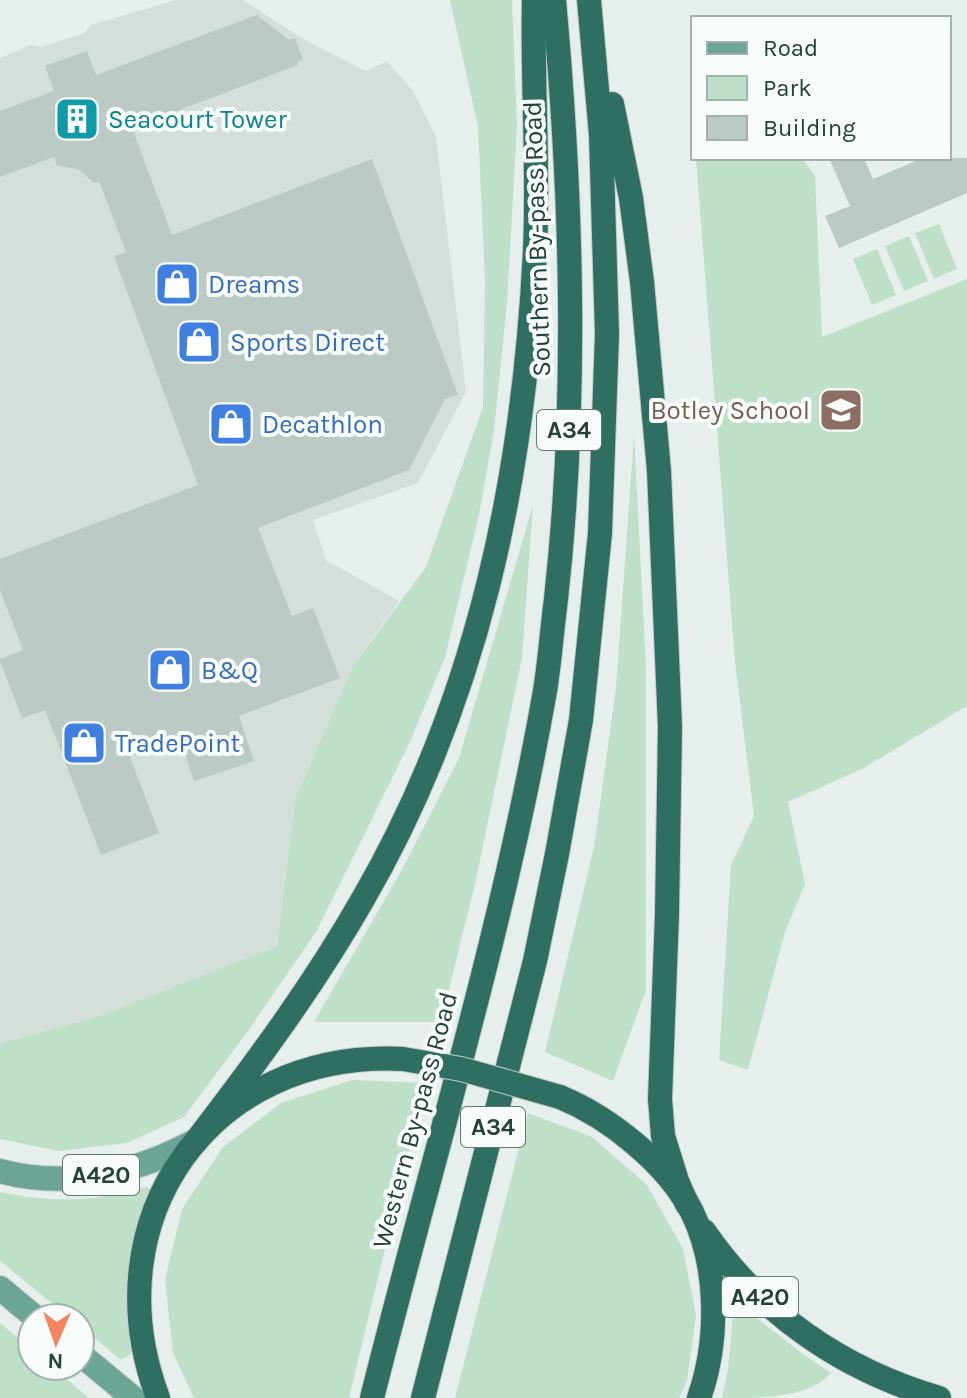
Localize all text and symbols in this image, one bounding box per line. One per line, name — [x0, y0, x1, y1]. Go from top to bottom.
legend — [691, 16, 951, 160]
text: Road — [763, 34, 818, 62]
text: Park — [763, 74, 812, 102]
building icon: Seacourt Tower — [53, 95, 101, 143]
street label: Southern By-pass Road — [517, 101, 557, 377]
place label: Seacourt Tower — [108, 104, 287, 135]
text: Building — [763, 114, 856, 142]
shop icon: Dreams — [153, 260, 201, 308]
place label: Dreams — [208, 269, 300, 300]
shop icon: Sports Direct — [175, 318, 223, 366]
place label: Sports Direct — [230, 327, 385, 358]
school or university icon: Botley School — [817, 386, 865, 434]
place label: Botley School — [650, 395, 810, 426]
shop icon: Decathlon — [207, 400, 255, 448]
place label: Decathlon — [262, 409, 383, 440]
road number: A34 — [537, 410, 601, 450]
shop icon: B&Q — [146, 646, 194, 694]
place label: B&Q — [201, 655, 258, 686]
shop icon: TradePoint — [60, 719, 108, 767]
place label: TradePoint — [115, 728, 241, 759]
street label: Western By-pass Road — [366, 988, 464, 1252]
road number: A34 — [461, 1107, 525, 1147]
road number: A420 — [63, 1155, 139, 1195]
road number: A420 — [722, 1277, 798, 1317]
north arrow — [16, 1302, 96, 1382]
text: N — [47, 1348, 64, 1374]

